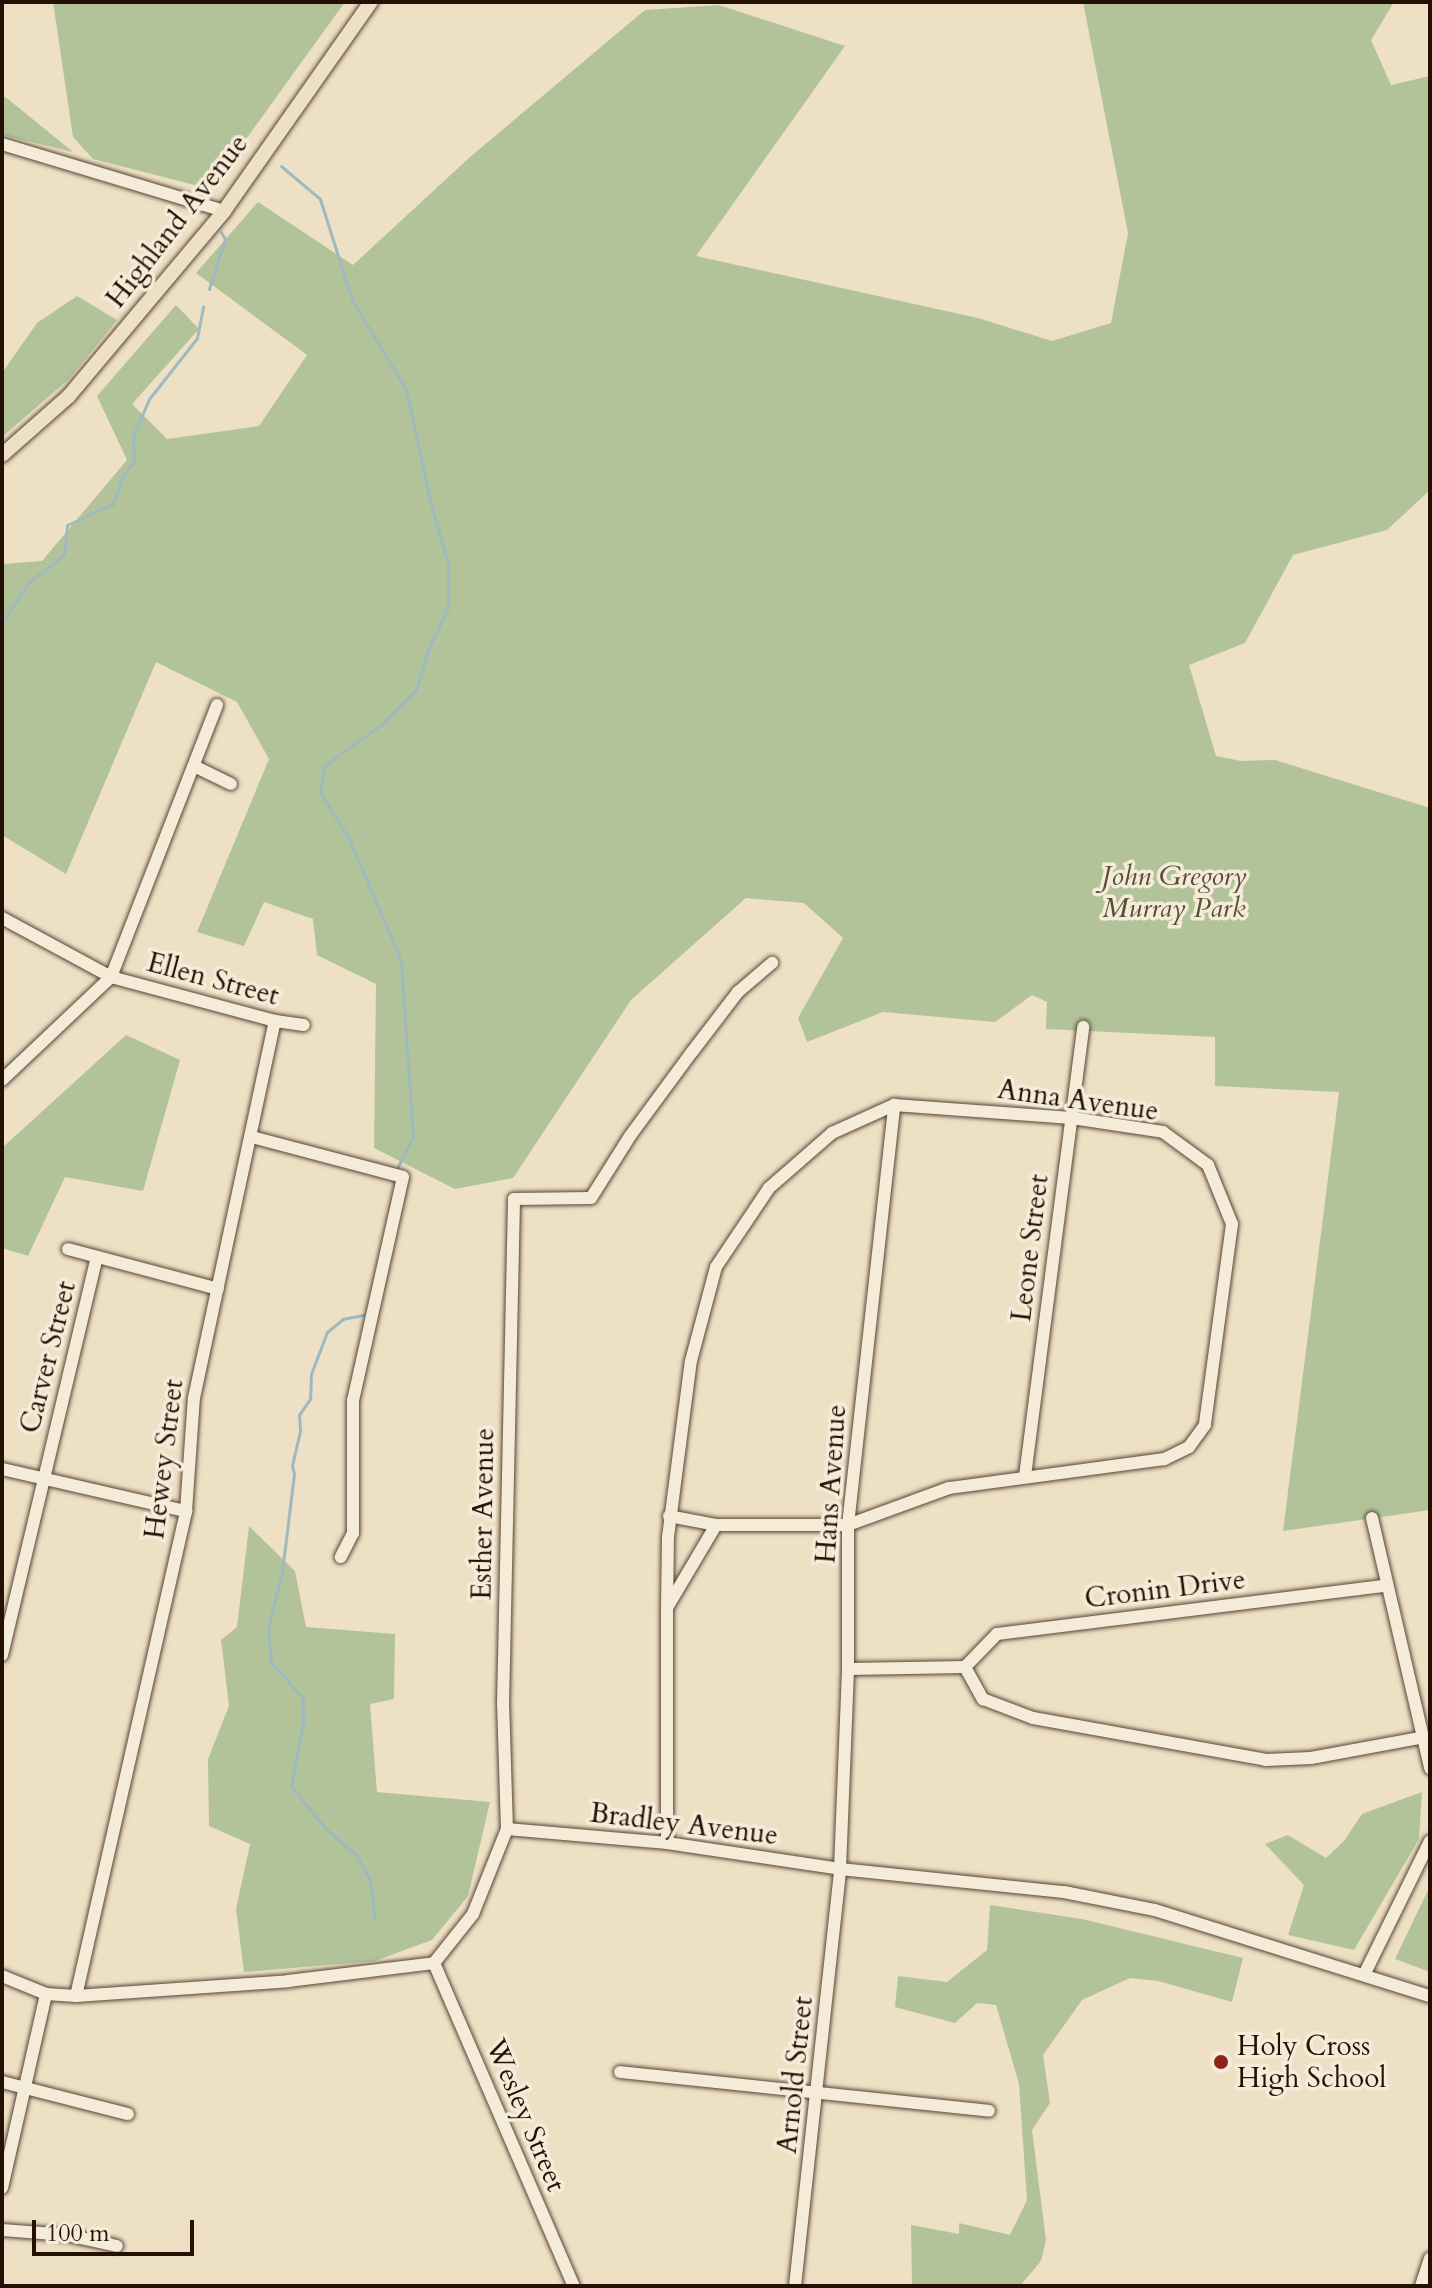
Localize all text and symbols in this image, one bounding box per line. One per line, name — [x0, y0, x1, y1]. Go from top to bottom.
street label: Highland Avenue — [99, 128, 255, 314]
park label: John Gregory Murray Park — [1101, 859, 1247, 925]
street label: Ellen Street — [143, 945, 283, 1013]
street label: Anna Avenue — [995, 1072, 1161, 1128]
street label: Leone Street — [1004, 1172, 1056, 1324]
street label: Carver Street — [13, 1277, 83, 1437]
street label: Hewey Street — [138, 1377, 190, 1541]
street label: Hans Avenue — [809, 1403, 853, 1565]
street label: Esther Avenue — [465, 1428, 501, 1600]
street label: Cronin Drive — [1083, 1562, 1247, 1616]
street label: Bradley Avenue — [588, 1796, 780, 1852]
street label: Arnold Street — [770, 1995, 820, 2155]
place label: Holy Cross High School — [1237, 2029, 1386, 2095]
street label: Wesley Street — [479, 2034, 573, 2196]
marker: Holy Cross High School — [1212, 2053, 1230, 2071]
scale bar — [36, 2204, 198, 2254]
text: 100 m — [46, 2217, 110, 2250]

